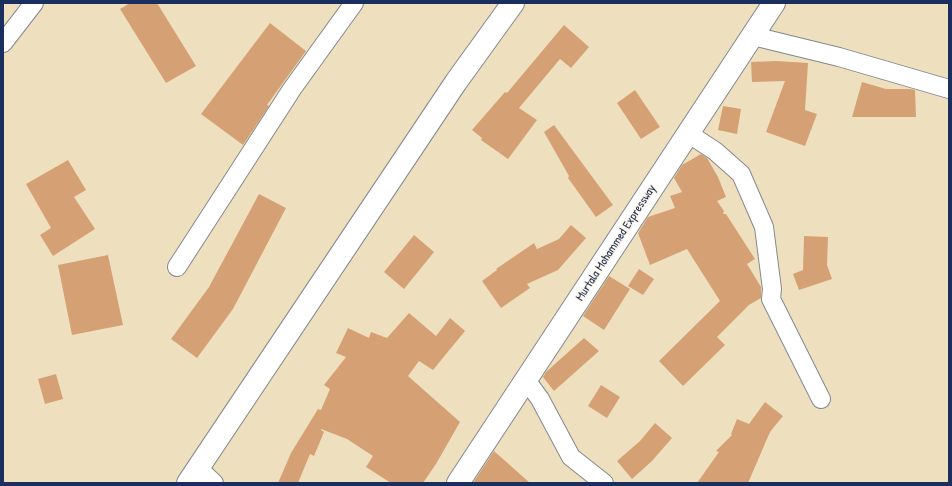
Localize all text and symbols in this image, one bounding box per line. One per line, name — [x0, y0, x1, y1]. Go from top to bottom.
street label: Murtala Mohammed Expressway — [573, 182, 659, 304]

